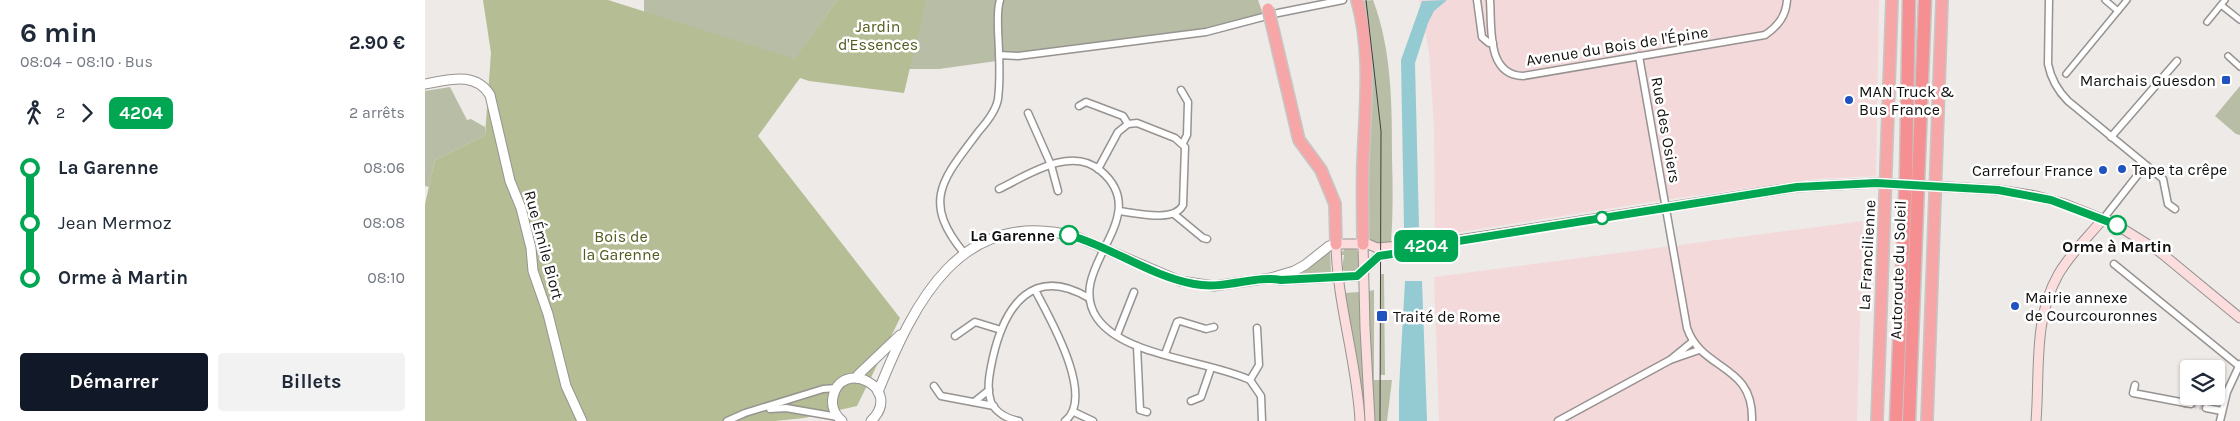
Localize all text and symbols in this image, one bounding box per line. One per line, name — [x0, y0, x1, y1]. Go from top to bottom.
text: 6 min — [20, 16, 97, 49]
park label: Jardin d'Essences — [838, 17, 918, 54]
street label: Avenue du Bois de l'Épine — [1525, 22, 1709, 70]
text: 2.90 € — [349, 32, 405, 54]
text: 08:04 – 08:10 · Bus — [20, 52, 153, 71]
place label: Marchais Guesdon — [2080, 71, 2216, 90]
marker: Marchais Guesdon — [2220, 74, 2232, 86]
street label: Rue des Osiers — [1647, 76, 1685, 184]
place label: MAN Truck & Bus France — [1859, 82, 1955, 119]
marker: MAN Truck & Bus France — [1843, 94, 1855, 106]
icon: walk — [20, 99, 48, 127]
icon: forward — [73, 99, 101, 127]
text: 4204 — [119, 102, 163, 124]
text: 2 — [56, 103, 65, 122]
text: 2 arrêts — [349, 103, 405, 122]
text: La Garenne — [58, 157, 159, 179]
text: 08:06 — [363, 158, 405, 177]
place label: Tape ta crêpe — [2132, 160, 2227, 179]
place label: Carrefour France — [1972, 161, 2093, 180]
marker: Tape ta crêpe — [2116, 163, 2128, 175]
marker: Carrefour France — [2097, 164, 2109, 176]
street label: Rue Émile Biort — [520, 188, 568, 302]
street label: La Francilienne — [1855, 199, 1879, 311]
street label: Autoroute du Soleil — [1886, 200, 1910, 340]
unlabelled marker — [1595, 211, 1609, 225]
text: Jean Mermoz — [58, 212, 172, 234]
text: 08:08 — [363, 213, 405, 232]
marker: Orme à Martin — [2107, 215, 2127, 235]
marker: La Garenne — [1059, 225, 1079, 245]
place label: La Garenne — [970, 226, 1055, 245]
park label: Bois de la Garenne — [582, 227, 660, 264]
line badge: 4204 — [1391, 230, 1461, 262]
text: 4204 — [1404, 235, 1448, 257]
place label: Orme à Martin — [2062, 237, 2172, 256]
text: Orme à Martin — [58, 267, 188, 289]
text: 08:10 — [367, 268, 405, 287]
place label: Mairie annexe de Courcouronnes — [2025, 288, 2158, 325]
marker: Mairie annexe de Courcouronnes — [2009, 300, 2021, 312]
place label: Traité de Rome — [1393, 307, 1500, 326]
marker: Traité de Rome — [1375, 309, 1389, 323]
button: Démarrer — [20, 353, 208, 411]
button: Billets — [218, 353, 405, 411]
map controls — [2180, 360, 2225, 405]
button: layers — [2180, 360, 2225, 405]

